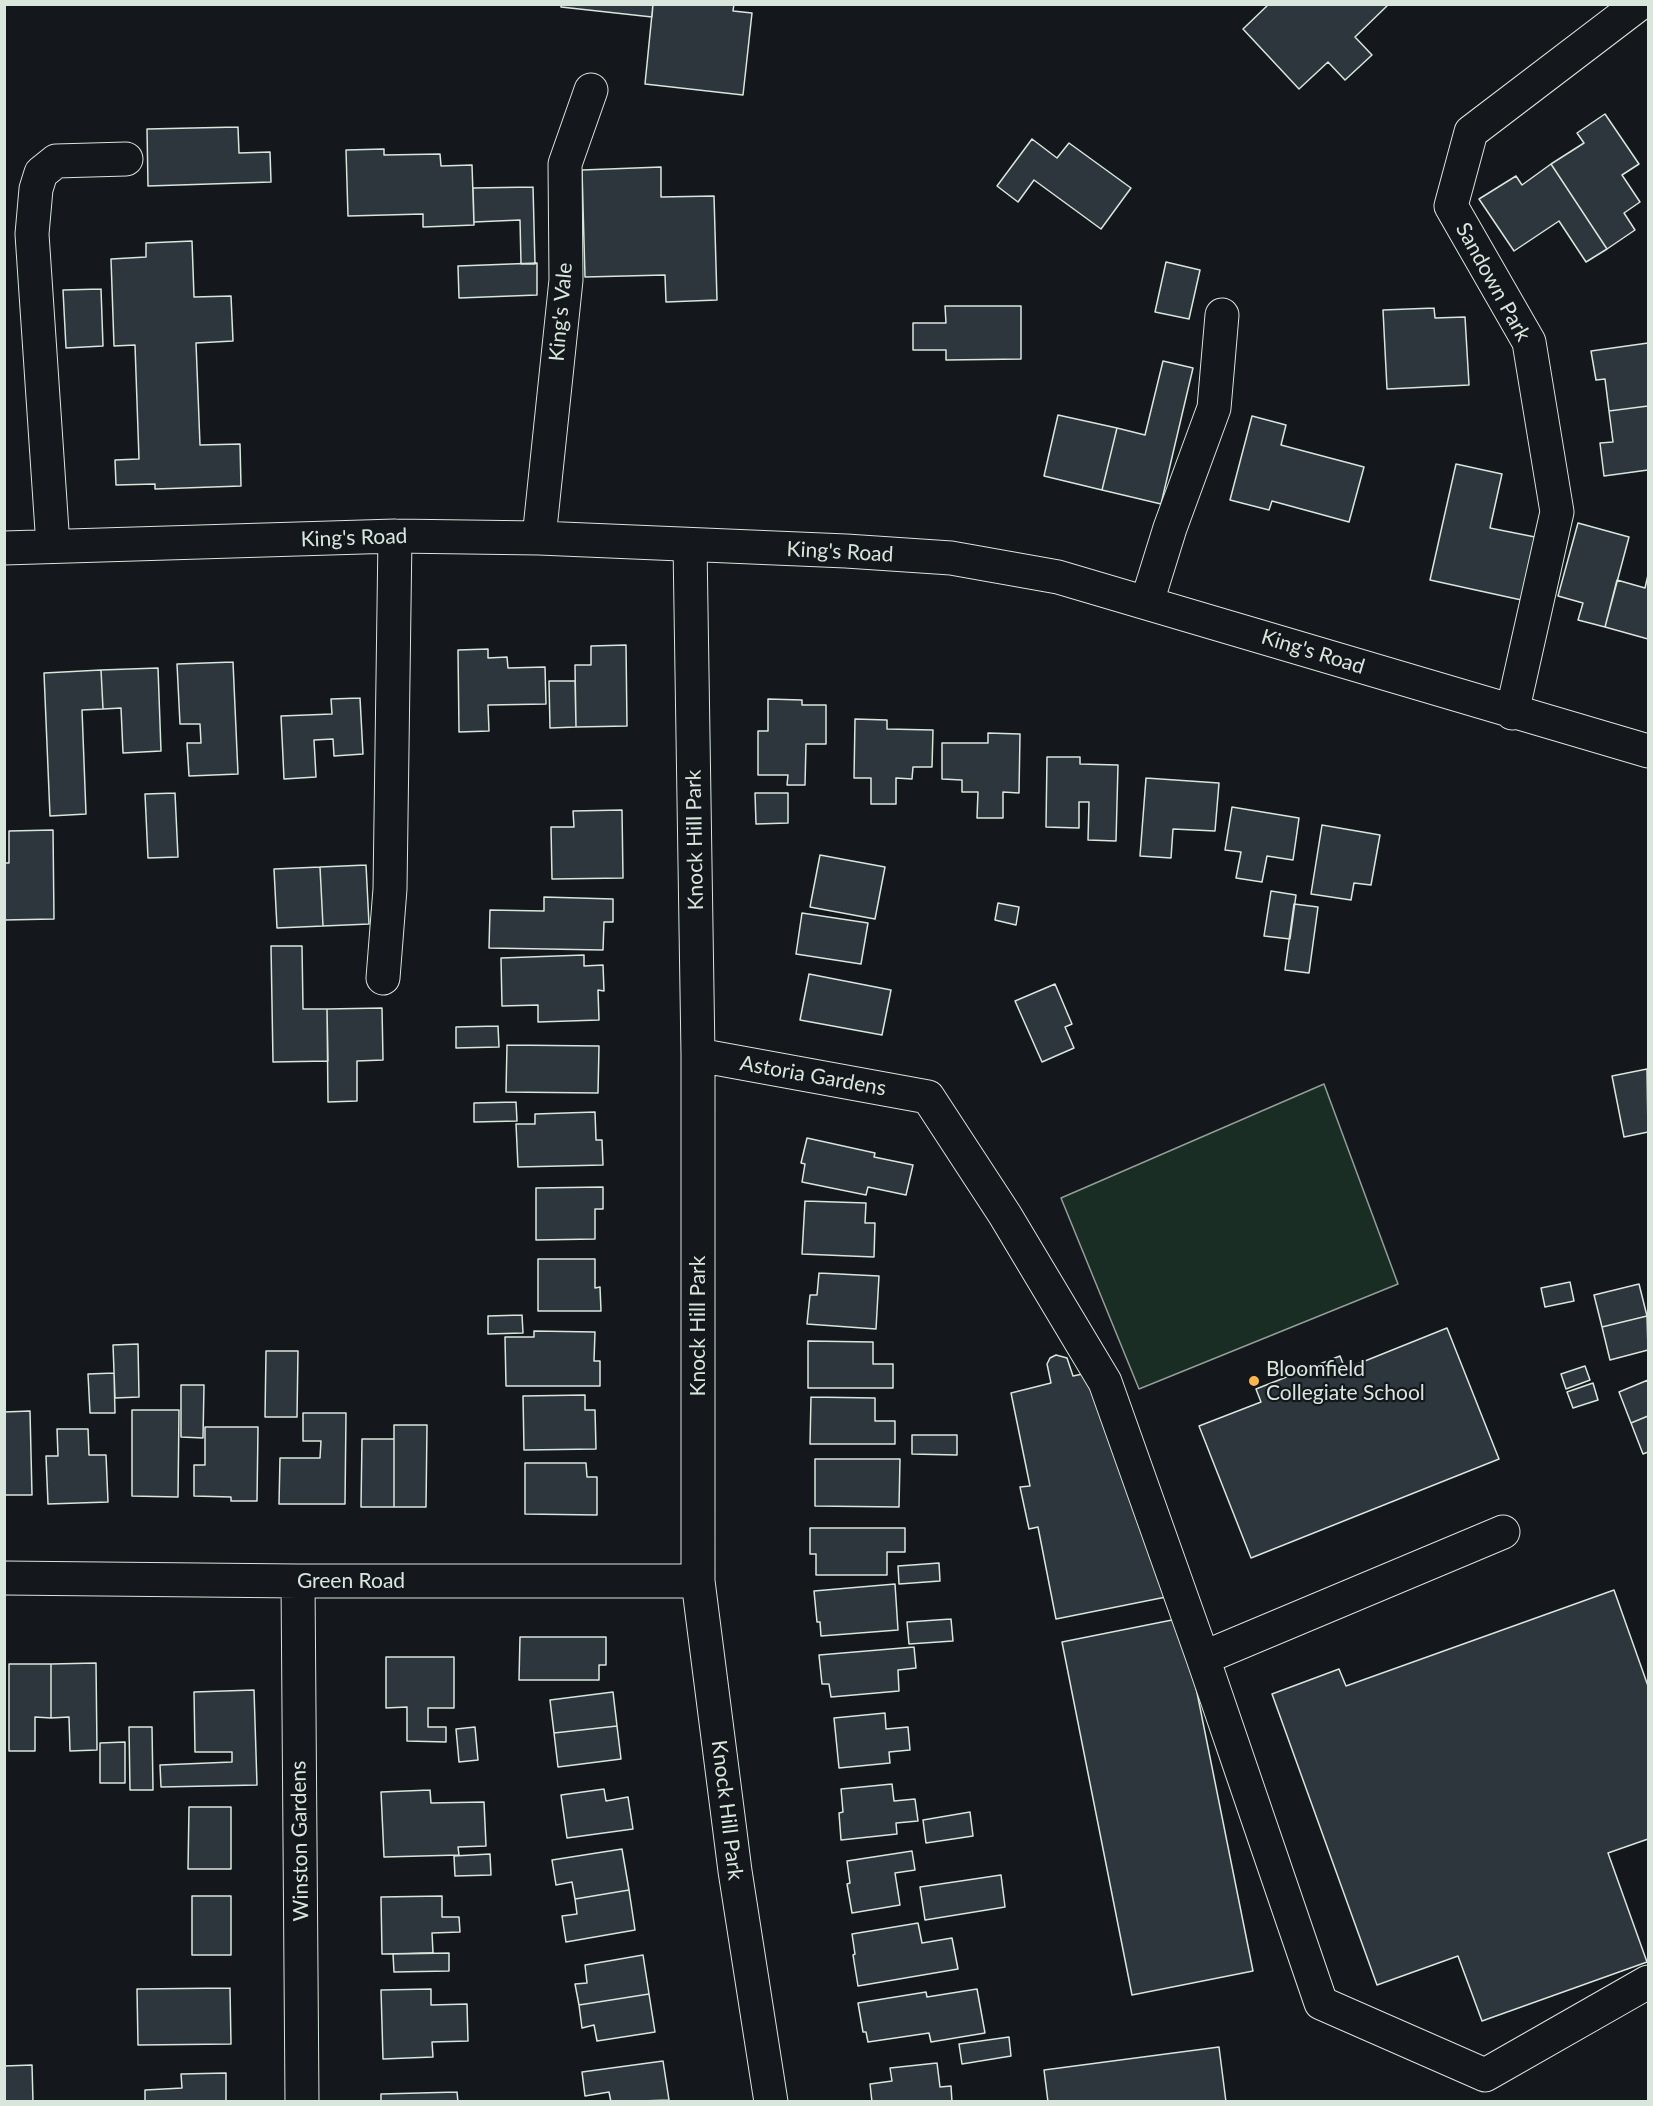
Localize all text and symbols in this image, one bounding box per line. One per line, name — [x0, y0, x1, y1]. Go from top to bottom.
street label: Sandown Park — [1450, 218, 1536, 346]
street label: King's Vale — [544, 261, 578, 363]
street label: King's Road — [300, 524, 408, 552]
street label: King's Road — [786, 537, 894, 567]
street label: King's Road — [1258, 624, 1368, 680]
street label: Knock Hill Park — [681, 769, 709, 911]
street label: Astoria Gardens — [738, 1051, 888, 1101]
street label: Knock Hill Park — [685, 1256, 711, 1396]
place label: Bloomfield Collegiate School — [1266, 1356, 1425, 1406]
marker: Bloomfield Collegiate School — [1247, 1374, 1261, 1388]
street label: Green Road — [297, 1568, 405, 1594]
street label: Knock Hill Park — [706, 1739, 748, 1881]
street label: Winston Gardens — [286, 1760, 314, 1922]

